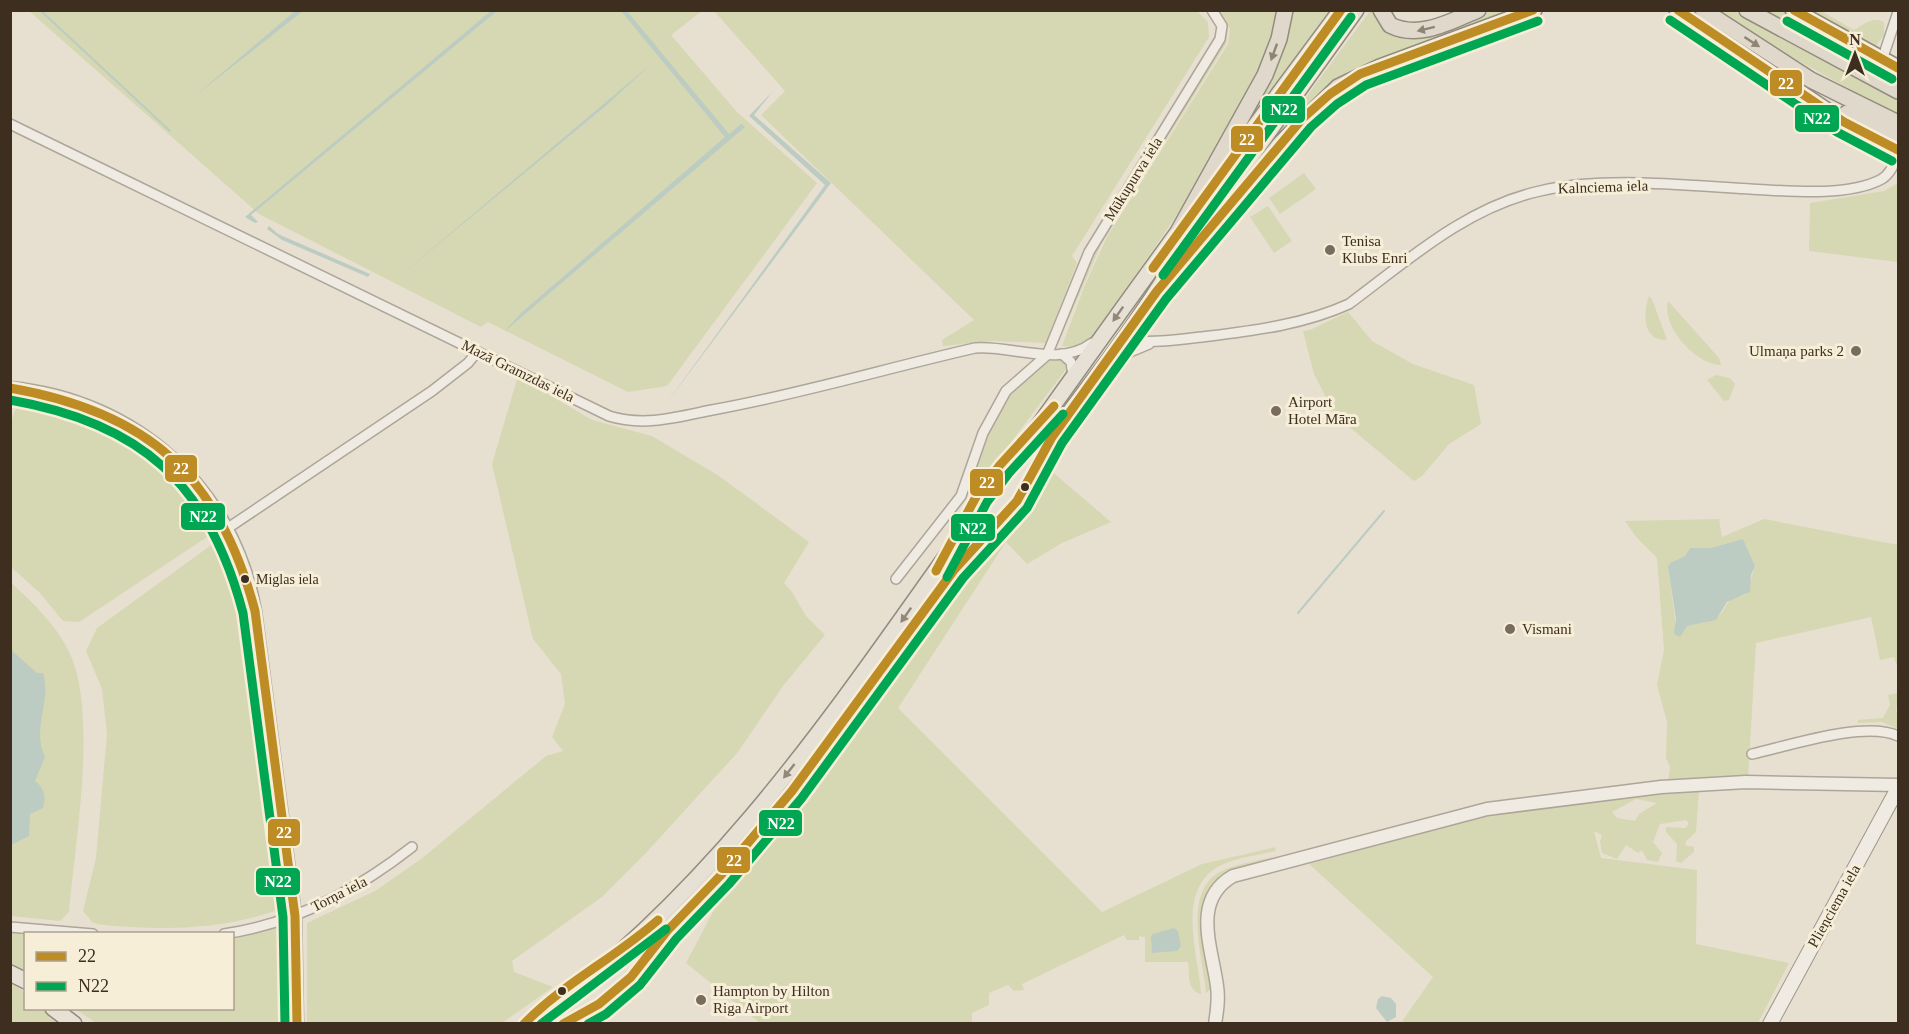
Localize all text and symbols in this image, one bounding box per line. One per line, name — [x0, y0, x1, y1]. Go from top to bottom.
one-way arrow — [1417, 24, 1436, 34]
north arrow — [1825, 24, 1885, 84]
text: N — [1849, 31, 1861, 48]
one-way arrow — [1744, 37, 1760, 48]
one-way arrow — [1269, 43, 1279, 61]
line badge: 22 — [1769, 69, 1803, 97]
text: 22 — [1778, 75, 1794, 92]
line badge: N22 — [1261, 95, 1306, 124]
text: N22 — [1270, 101, 1298, 118]
line badge: N22 — [1794, 104, 1840, 133]
text: N22 — [1803, 110, 1831, 127]
line badge: 22 — [1230, 125, 1264, 153]
text: 22 — [1239, 131, 1255, 148]
street label: Mūkupurva iela — [1101, 134, 1165, 224]
street label: Kalnciema iela — [1558, 177, 1649, 197]
place label: Tenisa Klubs Enri — [1342, 233, 1407, 266]
marker: Tenisa Klubs Enri — [1323, 243, 1337, 257]
one-way arrow — [1113, 306, 1124, 322]
street label: Mazā Gramzdas iela — [459, 337, 577, 405]
place label: Ulmaņa parks 2 — [1749, 343, 1844, 360]
marker: Ulmaņa parks 2 — [1849, 344, 1863, 358]
place label: Airport Hotel Māra — [1288, 394, 1357, 427]
marker: Airport Hotel Māra — [1269, 404, 1283, 418]
line badge: 22 — [164, 454, 198, 483]
text: 22 — [173, 460, 189, 477]
line badge: 22 — [969, 468, 1004, 497]
text: 22 — [979, 474, 995, 491]
unlabelled marker — [1019, 481, 1031, 493]
line badge: N22 — [180, 502, 226, 531]
text: N22 — [189, 508, 217, 525]
line badge: N22 — [950, 513, 996, 542]
text: N22 — [959, 520, 987, 537]
place label: Miglas iela — [256, 572, 319, 587]
marker: Miglas iela — [239, 573, 251, 585]
one-way arrow — [901, 607, 912, 623]
place label: Vismani — [1522, 621, 1572, 637]
marker: Vismani — [1503, 622, 1517, 636]
one-way arrow — [783, 763, 795, 779]
line badge: N22 — [758, 809, 803, 837]
text: N22 — [767, 815, 795, 832]
line badge: 22 — [267, 818, 301, 847]
text: 22 — [276, 824, 292, 841]
line badge: 22 — [716, 846, 751, 874]
text: 22 — [726, 852, 742, 869]
street label: Plieņciema iela — [1805, 862, 1864, 951]
line badge: N22 — [255, 867, 301, 896]
text: N22 — [264, 873, 292, 890]
street label: Torņa iela — [309, 873, 370, 916]
legend — [24, 932, 234, 1010]
text: 22 — [78, 946, 96, 966]
text: N22 — [78, 976, 109, 996]
place label: Hampton by Hilton Riga Airport — [713, 983, 830, 1016]
unlabelled marker — [556, 985, 568, 997]
marker: Hampton by Hilton Riga Airport — [694, 993, 708, 1007]

